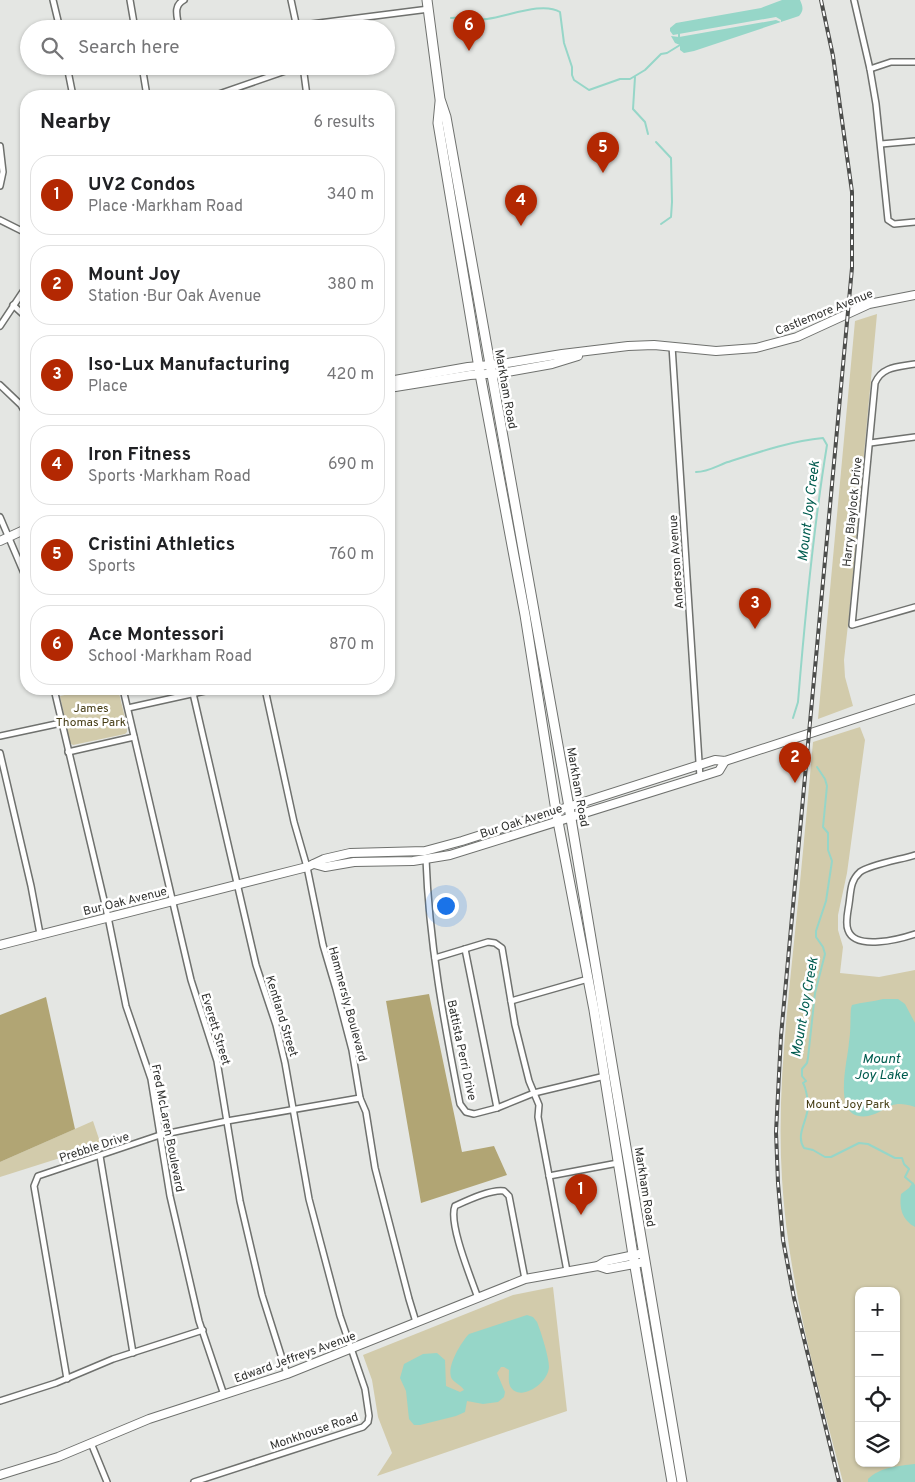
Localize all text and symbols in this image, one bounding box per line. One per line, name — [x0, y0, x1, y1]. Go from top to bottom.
pin: 6 — [453, 10, 485, 51]
search box — [20, 20, 395, 75]
icon: search — [38, 34, 66, 62]
text: Search here — [78, 36, 180, 60]
text: Nearby — [40, 109, 111, 136]
text: 6 results — [313, 113, 375, 133]
pin: 5 — [587, 132, 619, 173]
text: UV2 Condos — [88, 173, 195, 197]
text: 1 — [54, 185, 60, 205]
text: 340 m — [327, 185, 374, 205]
pin: 4 — [505, 185, 537, 226]
text: Place · Markham Road — [88, 197, 243, 217]
text: Mount Joy — [88, 263, 181, 287]
text: 2 — [52, 275, 62, 295]
text: 380 m — [327, 275, 374, 295]
street label: Castlemore Avenue — [773, 286, 876, 340]
text: Station · Bur Oak Avenue — [88, 287, 261, 307]
street label: Markham Road — [490, 348, 520, 430]
text: Iso-Lux Manufacturing — [88, 353, 290, 377]
text: 3 — [52, 365, 62, 385]
text: 420 m — [327, 365, 374, 385]
text: Place — [88, 377, 128, 397]
text: Iron Fitness — [88, 443, 191, 467]
text: 4 — [52, 455, 62, 475]
text: 690 m — [328, 455, 374, 475]
street label: Harry Blaylock Drive — [839, 456, 867, 568]
water label: Mount Joy Creek — [795, 459, 824, 563]
text: Sports · Markham Road — [88, 467, 251, 487]
street label: Anderson Avenue — [666, 514, 688, 610]
text: Cristini Athletics — [88, 533, 235, 557]
text: 5 — [52, 545, 62, 565]
text: 760 m — [329, 545, 374, 565]
text: Sports — [88, 557, 136, 577]
pin: 3 — [739, 588, 771, 629]
text: Ace Montessori — [88, 623, 224, 647]
text: 6 — [52, 635, 62, 655]
text: 870 m — [329, 635, 374, 655]
text: School · Markham Road — [88, 647, 252, 667]
park label: James Thomas Park — [56, 701, 126, 731]
pin: 2 — [779, 742, 811, 783]
street label: Markham Road — [562, 746, 592, 828]
street label: Bur Oak Avenue — [478, 801, 565, 843]
street label: Bur Oak Avenue — [82, 884, 169, 920]
your location — [433, 893, 459, 919]
street label: Hammersly Boulevard — [324, 945, 370, 1064]
water label: Mount Joy Creek — [788, 955, 823, 1059]
street label: Kentland Street — [261, 974, 301, 1059]
street label: Everett Street — [196, 991, 234, 1067]
street label: Battista Perri Drive — [443, 998, 480, 1102]
water label: Mount Joy Lake — [854, 1051, 908, 1084]
street label: Fred McLaren Boulevard — [147, 1063, 187, 1194]
park label: Mount Joy Park — [806, 1097, 890, 1113]
street label: Prebble Drive — [57, 1129, 131, 1167]
street label: Markham Road — [630, 1146, 658, 1228]
pin: 1 — [565, 1174, 597, 1215]
map controls — [855, 1287, 900, 1467]
button: + — [855, 1287, 900, 1332]
street label: Edward Jeffreys Avenue — [232, 1328, 358, 1387]
button: − — [855, 1332, 900, 1377]
button: locate — [855, 1377, 900, 1422]
street label: Monkhouse Road — [268, 1409, 361, 1455]
button: layers — [855, 1422, 900, 1467]

